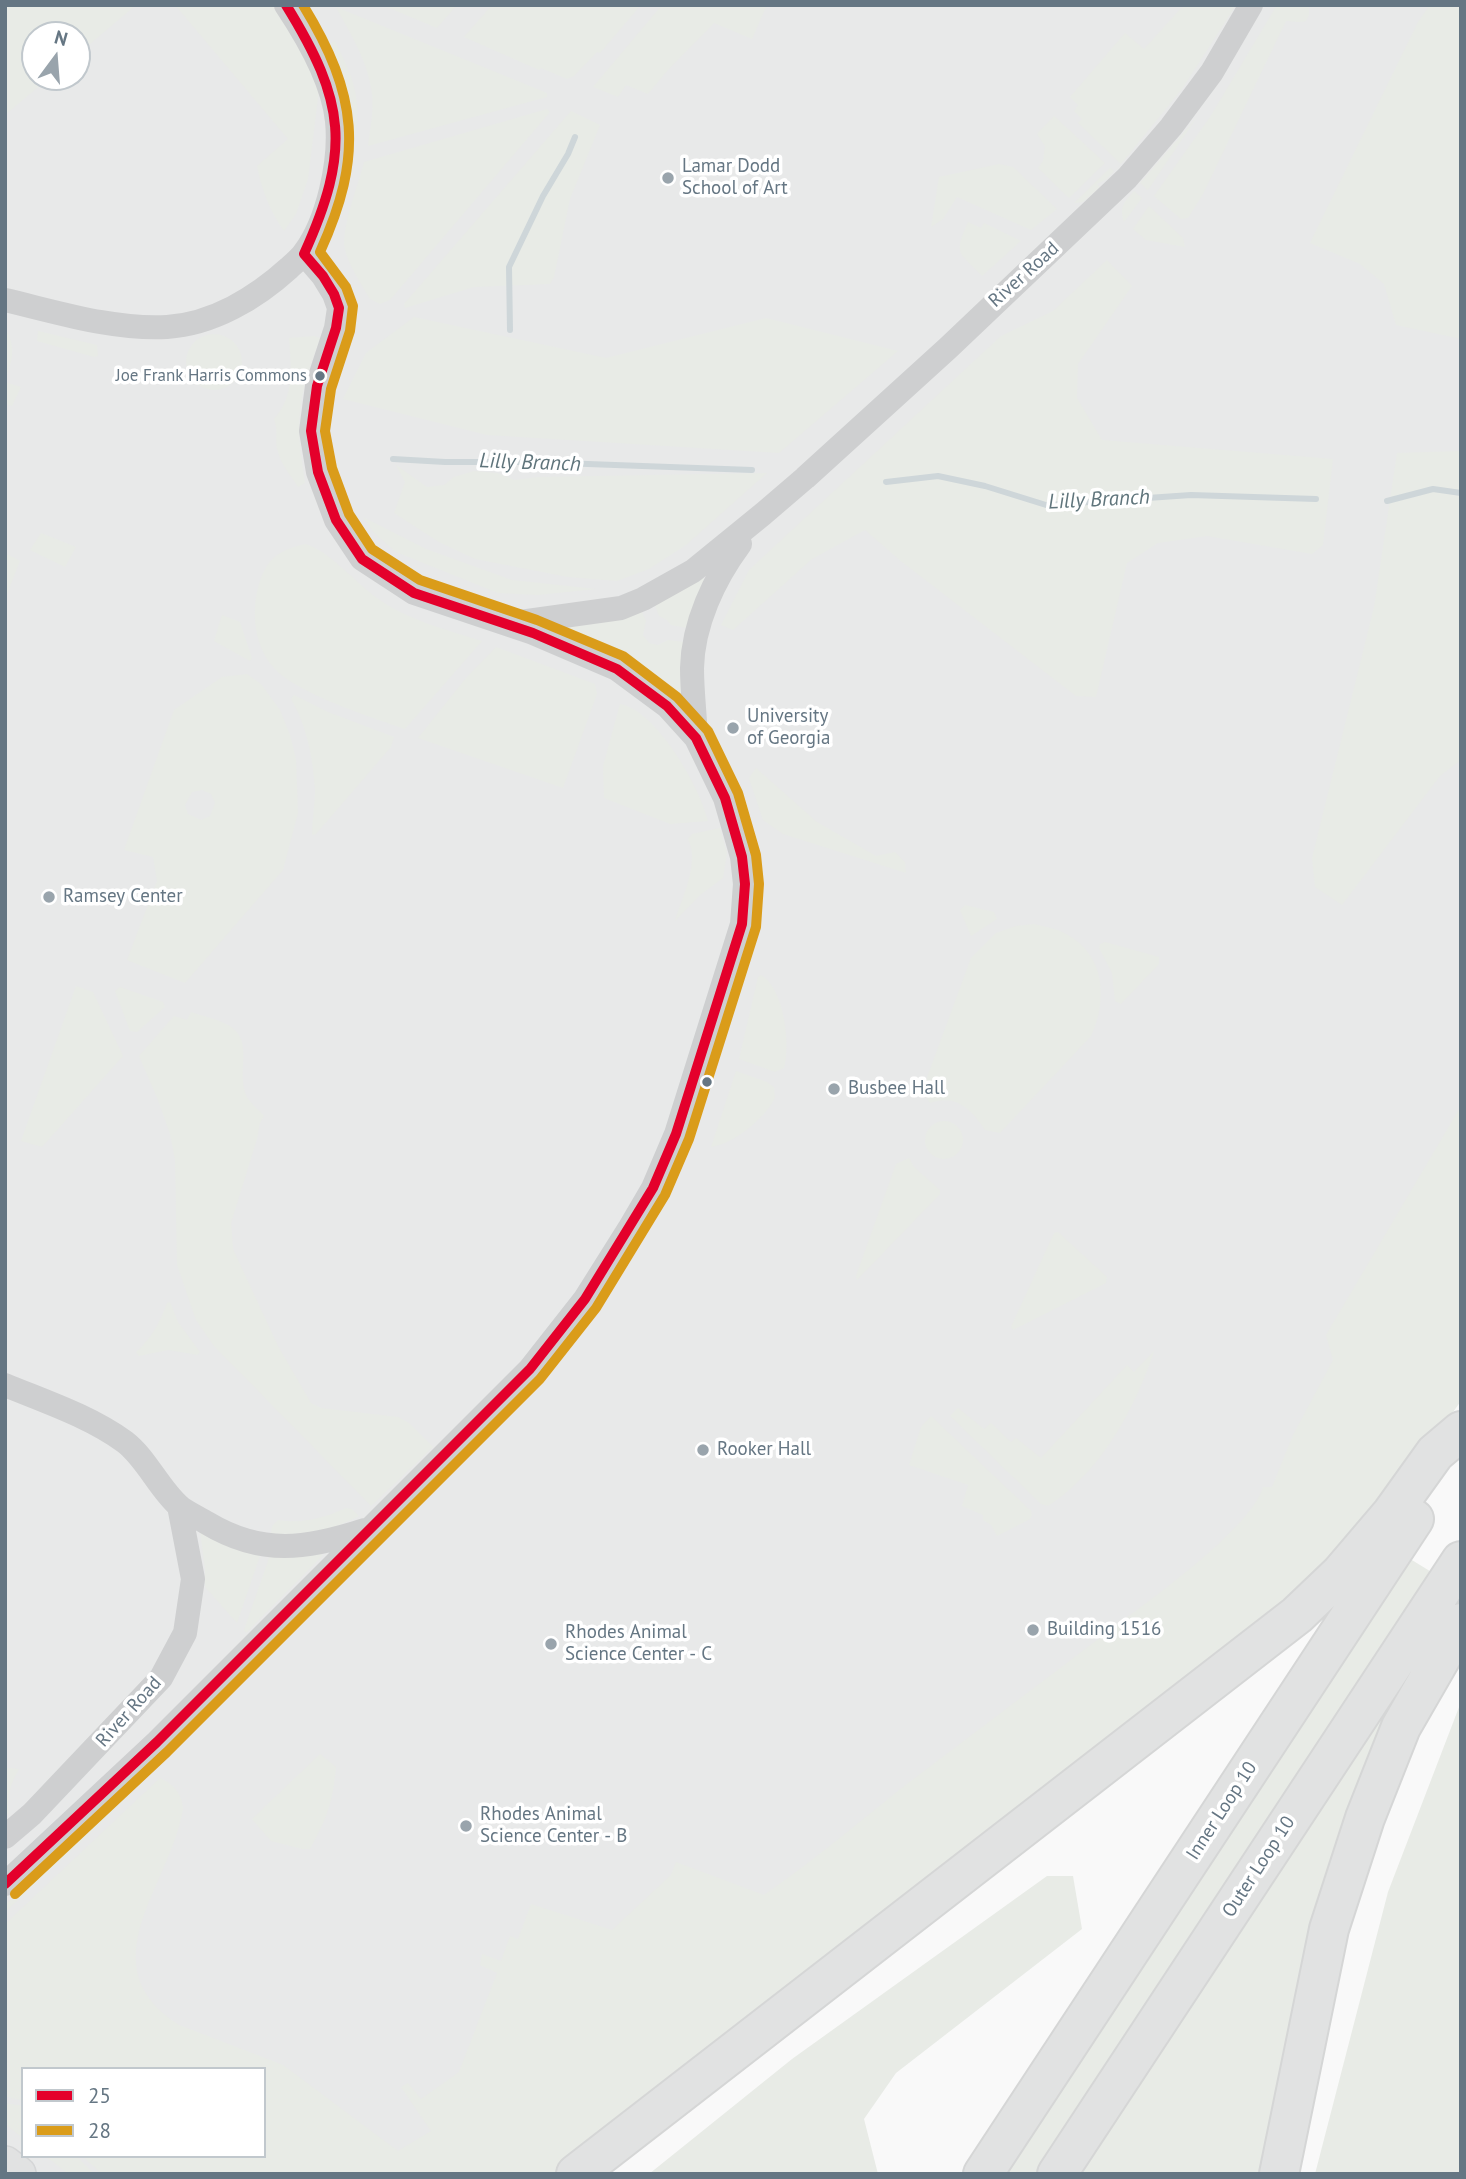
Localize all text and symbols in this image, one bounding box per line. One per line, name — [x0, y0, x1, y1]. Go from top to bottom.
north arrow — [21, 21, 91, 91]
text: N — [52, 24, 71, 51]
place label: Lamar Dodd School of Art — [682, 156, 788, 200]
marker: Lamar Dodd School of Art — [660, 170, 676, 186]
street label: River Road — [984, 238, 1064, 312]
place label: Joe Frank Harris Commons — [116, 366, 307, 386]
marker: Joe Frank Harris Commons — [313, 369, 327, 383]
water label: Lilly Branch — [479, 449, 581, 477]
water label: Lilly Branch — [1048, 485, 1150, 515]
place label: University of Georgia — [747, 706, 831, 750]
marker: University of Georgia — [725, 720, 741, 736]
place label: Ramsey Center — [63, 886, 183, 908]
marker: Ramsey Center — [41, 889, 57, 905]
unlabelled marker — [700, 1075, 714, 1089]
place label: Busbee Hall — [848, 1078, 945, 1100]
marker: Busbee Hall — [826, 1081, 842, 1097]
place label: Rooker Hall — [717, 1439, 811, 1461]
marker: Rooker Hall — [695, 1442, 711, 1458]
place label: Building 1516 — [1047, 1619, 1161, 1641]
place label: Rhodes Animal Science Center - C — [565, 1622, 712, 1666]
marker: Building 1516 — [1025, 1622, 1041, 1638]
marker: Rhodes Animal Science Center - C — [543, 1636, 559, 1652]
street label: River Road — [92, 1672, 166, 1752]
street label: Inner Loop 10 — [1182, 1758, 1262, 1864]
place label: Rhodes Animal Science Center - B — [480, 1804, 627, 1848]
street label: Outer Loop 10 — [1218, 1812, 1300, 1922]
marker: Rhodes Animal Science Center - B — [458, 1818, 474, 1834]
legend — [21, 2067, 266, 2158]
text: 25 — [88, 2082, 111, 2109]
text: 28 — [88, 2117, 111, 2144]

